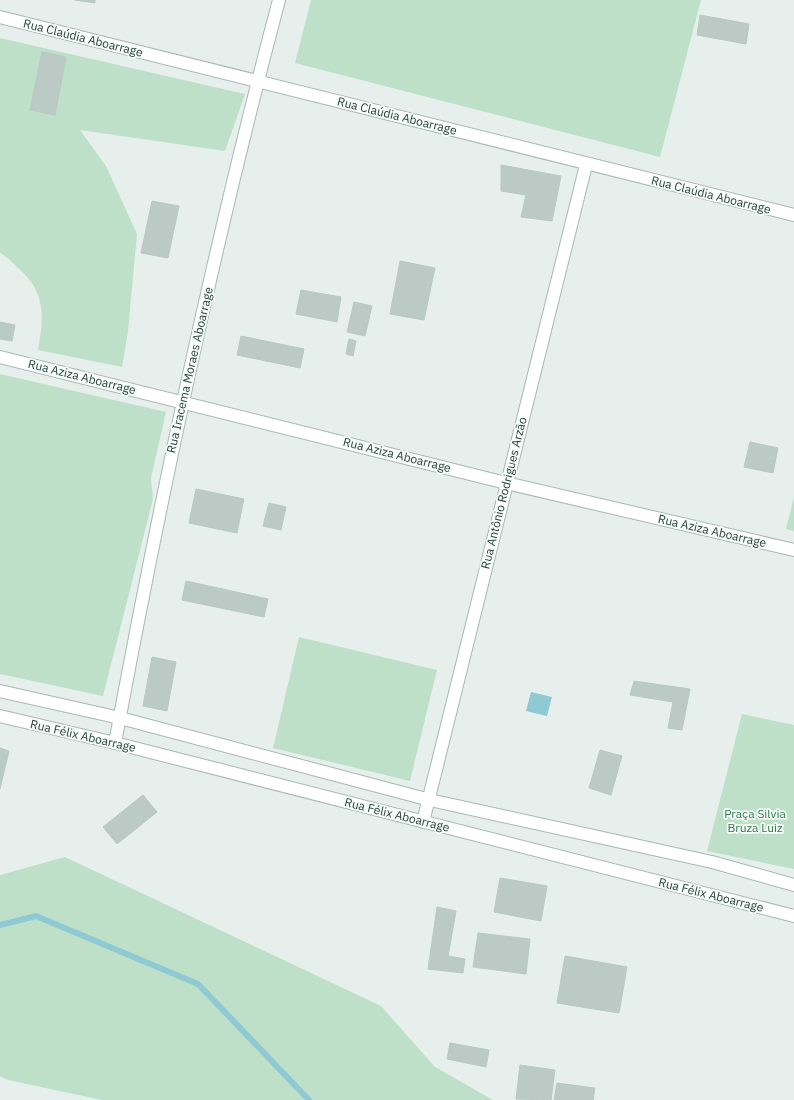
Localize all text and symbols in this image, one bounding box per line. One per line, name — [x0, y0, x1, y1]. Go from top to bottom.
street label: Rua Claúdia Aboarrage — [22, 15, 145, 60]
street label: Rua Claúdia Aboarrage — [336, 93, 459, 138]
street label: Rua Claúdia Aboarrage — [650, 172, 773, 217]
street label: Rua Iracema Moraes Aboarrage — [163, 285, 216, 454]
street label: Rua Aziza Aboarrage — [27, 356, 138, 397]
street label: Rua Antônio Rodrigues Arzão — [477, 415, 530, 570]
street label: Rua Aziza Aboarrage — [342, 434, 453, 475]
street label: Rua Aziza Aboarrage — [656, 511, 768, 550]
street label: Rua Félix Aboarrage — [29, 716, 138, 755]
street label: Rua Félix Aboarrage — [343, 794, 452, 835]
park label: Praça Silvia Bruza Luiz — [724, 806, 786, 835]
street label: Rua Félix Aboarrage — [657, 874, 766, 915]

